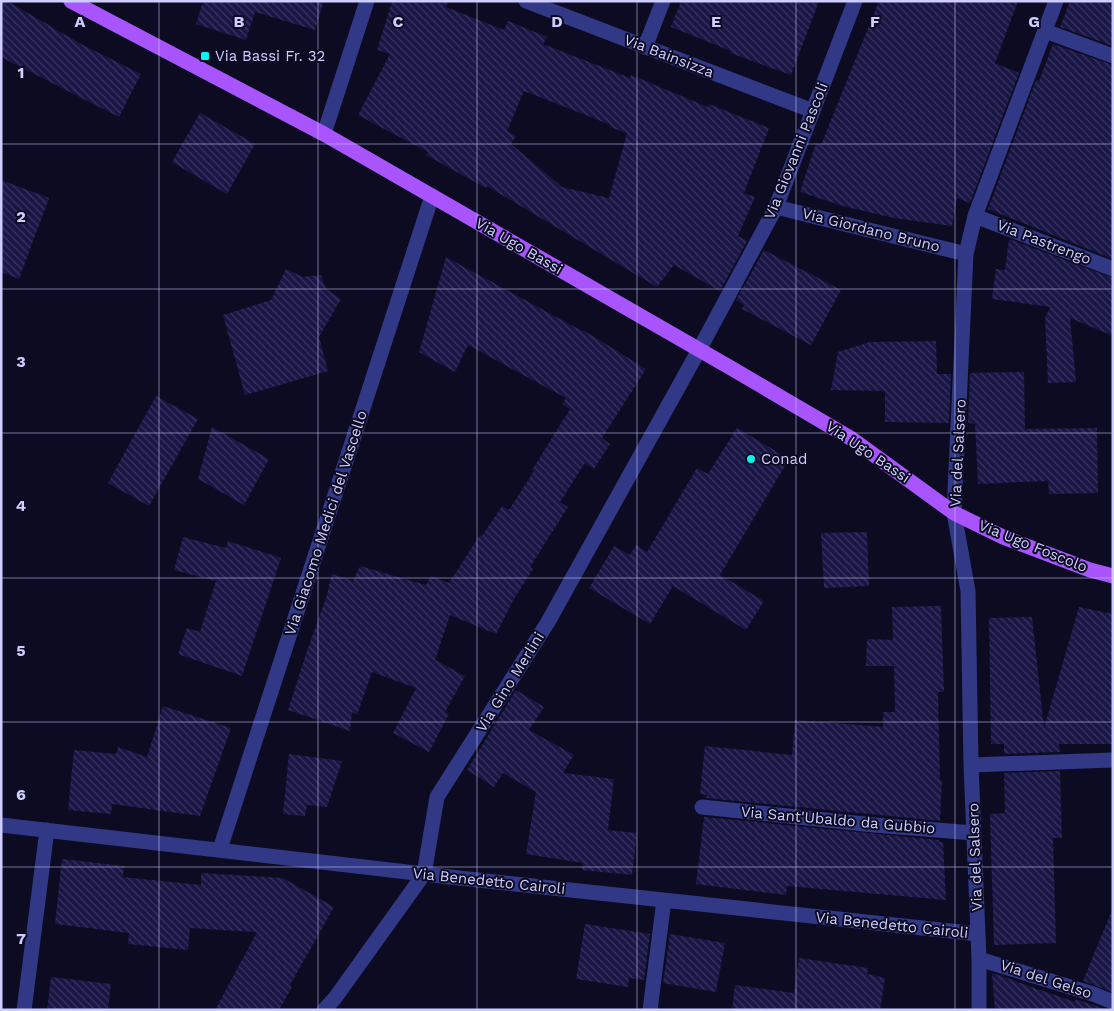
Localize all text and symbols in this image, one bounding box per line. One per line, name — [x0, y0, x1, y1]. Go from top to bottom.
text: A — [75, 12, 86, 31]
text: B — [234, 12, 245, 31]
text: C — [393, 12, 404, 31]
text: D — [551, 12, 563, 31]
text: E — [711, 12, 721, 31]
text: F — [870, 12, 880, 31]
text: G — [1028, 12, 1040, 31]
street label: Via Bainsizza — [621, 31, 717, 82]
place label: Via Bassi Fr. 32 — [215, 47, 325, 65]
marker: Via Bassi Fr. 32 — [199, 50, 211, 62]
text: 1 — [18, 63, 24, 82]
street label: Via Giovanni Pascoli — [760, 80, 832, 222]
street label: Via Giordano Bruno — [800, 204, 942, 256]
text: 2 — [16, 207, 26, 226]
street label: Via Ugo Bassi — [472, 214, 566, 278]
street label: Via Pastrengo — [994, 216, 1094, 268]
text: 3 — [16, 352, 26, 371]
street label: Via del Salsero — [946, 399, 970, 507]
street label: Via Giacomo Medici del Vascello — [281, 408, 371, 638]
street label: Via Ugo Bassi — [822, 417, 914, 487]
place label: Conad — [761, 450, 807, 468]
marker: Conad — [745, 453, 757, 465]
text: 4 — [16, 496, 26, 515]
street label: Via Ugo Foscolo — [976, 516, 1090, 576]
street label: Via Gino Merlini — [472, 629, 548, 735]
text: 5 — [16, 641, 26, 660]
text: 6 — [16, 785, 26, 804]
street label: Via Sant'Ubaldo da Gubbio — [740, 803, 936, 837]
street label: Via del Salsero — [964, 803, 986, 911]
street label: Via Benedetto Cairoli — [412, 864, 566, 898]
street label: Via Benedetto Cairoli — [815, 908, 969, 942]
text: 7 — [16, 929, 26, 948]
street label: Via del Gelso — [998, 956, 1094, 1002]

